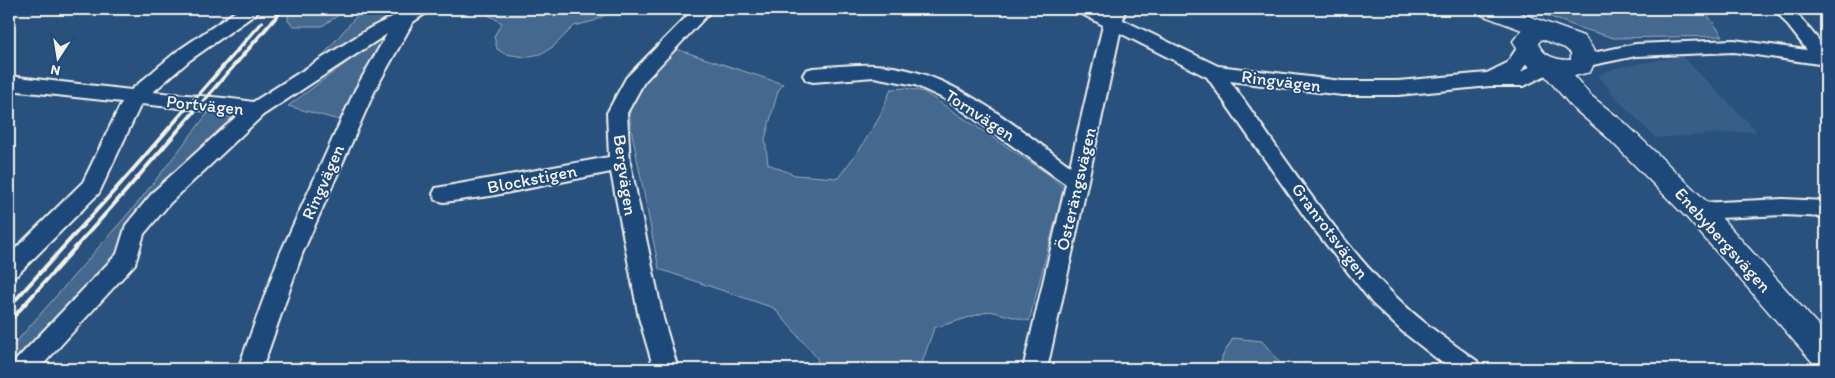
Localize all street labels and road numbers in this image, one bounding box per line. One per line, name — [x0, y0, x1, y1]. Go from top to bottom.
street label: Ringvägen — [1240, 65, 1322, 97]
street label: Tornvägen — [941, 84, 1020, 146]
street label: Portvägen — [165, 90, 245, 120]
street label: Österängsvägen — [1051, 125, 1101, 253]
street label: Bergvägen — [608, 133, 642, 217]
street label: Ringvägen — [297, 141, 349, 223]
street label: Blockstigen — [485, 160, 579, 198]
street label: Granrotsvägen — [1287, 179, 1374, 284]
street label: Enebybergsvägen — [1670, 183, 1776, 297]

